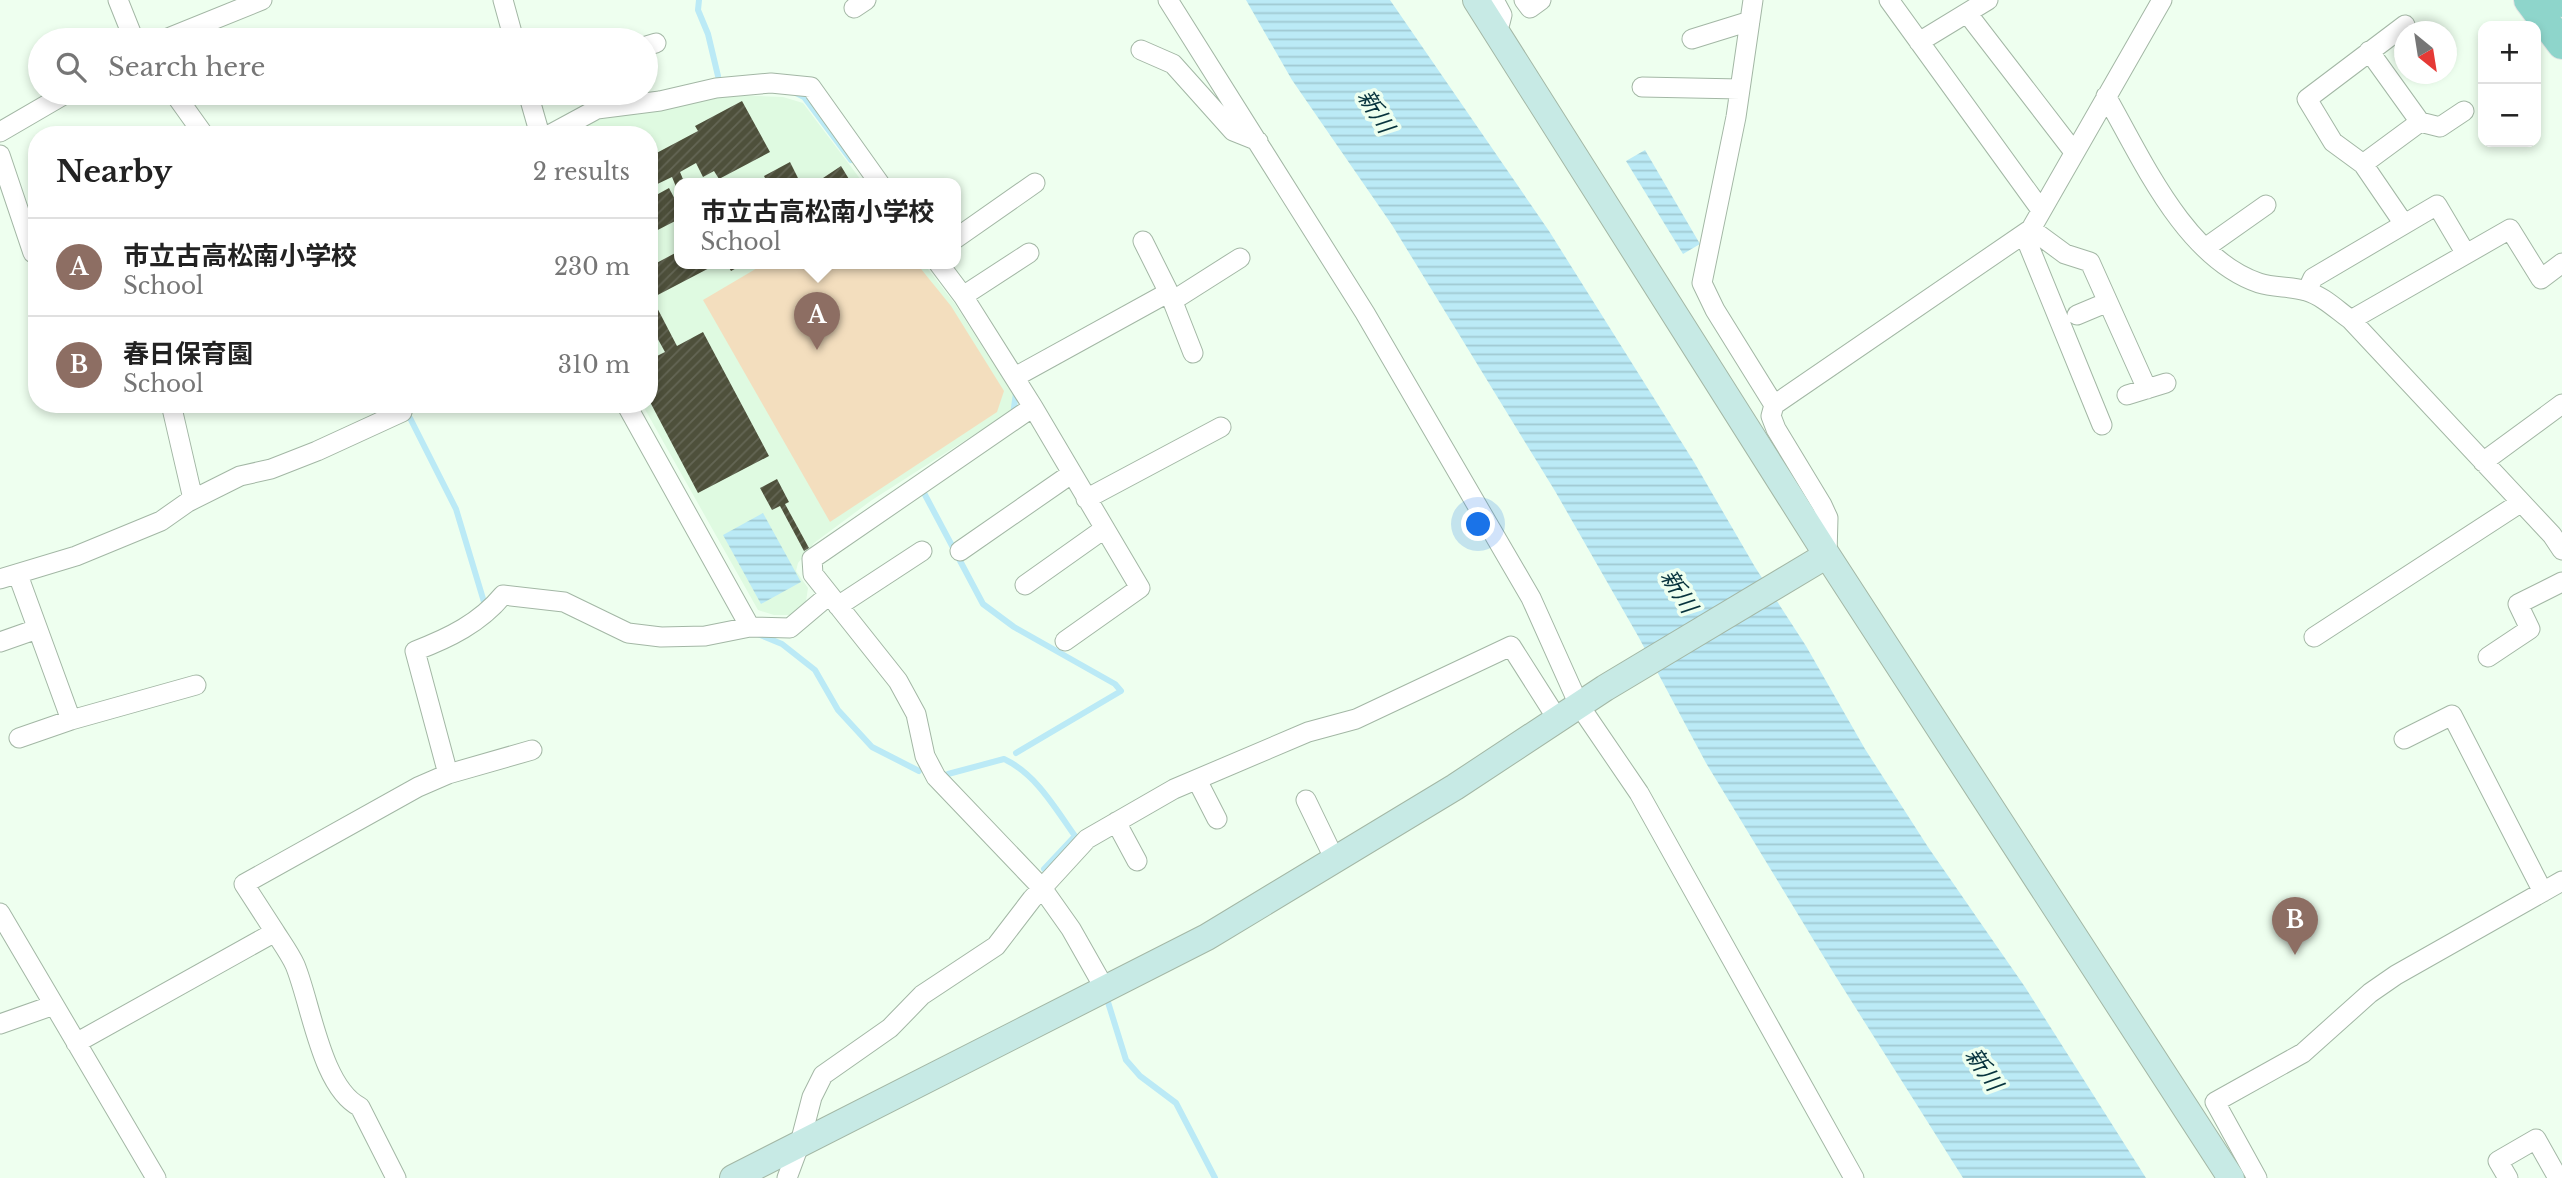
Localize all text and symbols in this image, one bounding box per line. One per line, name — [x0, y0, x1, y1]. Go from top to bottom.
north arrow — [2394, 21, 2457, 84]
map controls — [2478, 21, 2541, 147]
button: + — [2478, 21, 2541, 84]
search box — [28, 28, 658, 105]
icon: search — [52, 48, 90, 86]
text: Search here — [108, 51, 265, 83]
water label: 新川 — [1352, 84, 1402, 140]
button: − — [2478, 84, 2541, 147]
text: Nearby — [56, 153, 172, 190]
text: 2 results — [533, 158, 630, 186]
popup — [674, 178, 961, 269]
text: 市立古高松南小学校 — [700, 196, 935, 228]
text: School — [700, 228, 781, 256]
text: 市立古高松南小学校 — [123, 240, 357, 272]
text: A — [70, 253, 88, 281]
text: 230 m — [554, 253, 630, 281]
text: School — [123, 272, 204, 300]
pin: A — [794, 292, 840, 350]
text: 春日保育園 — [123, 338, 253, 370]
text: B — [70, 351, 88, 379]
text: 310 m — [558, 351, 630, 379]
text: School — [123, 370, 204, 398]
your location — [1461, 507, 1495, 541]
water label: 新川 — [1655, 564, 1705, 620]
pin: B — [2272, 897, 2318, 955]
water label: 新川 — [1960, 1042, 2010, 1098]

